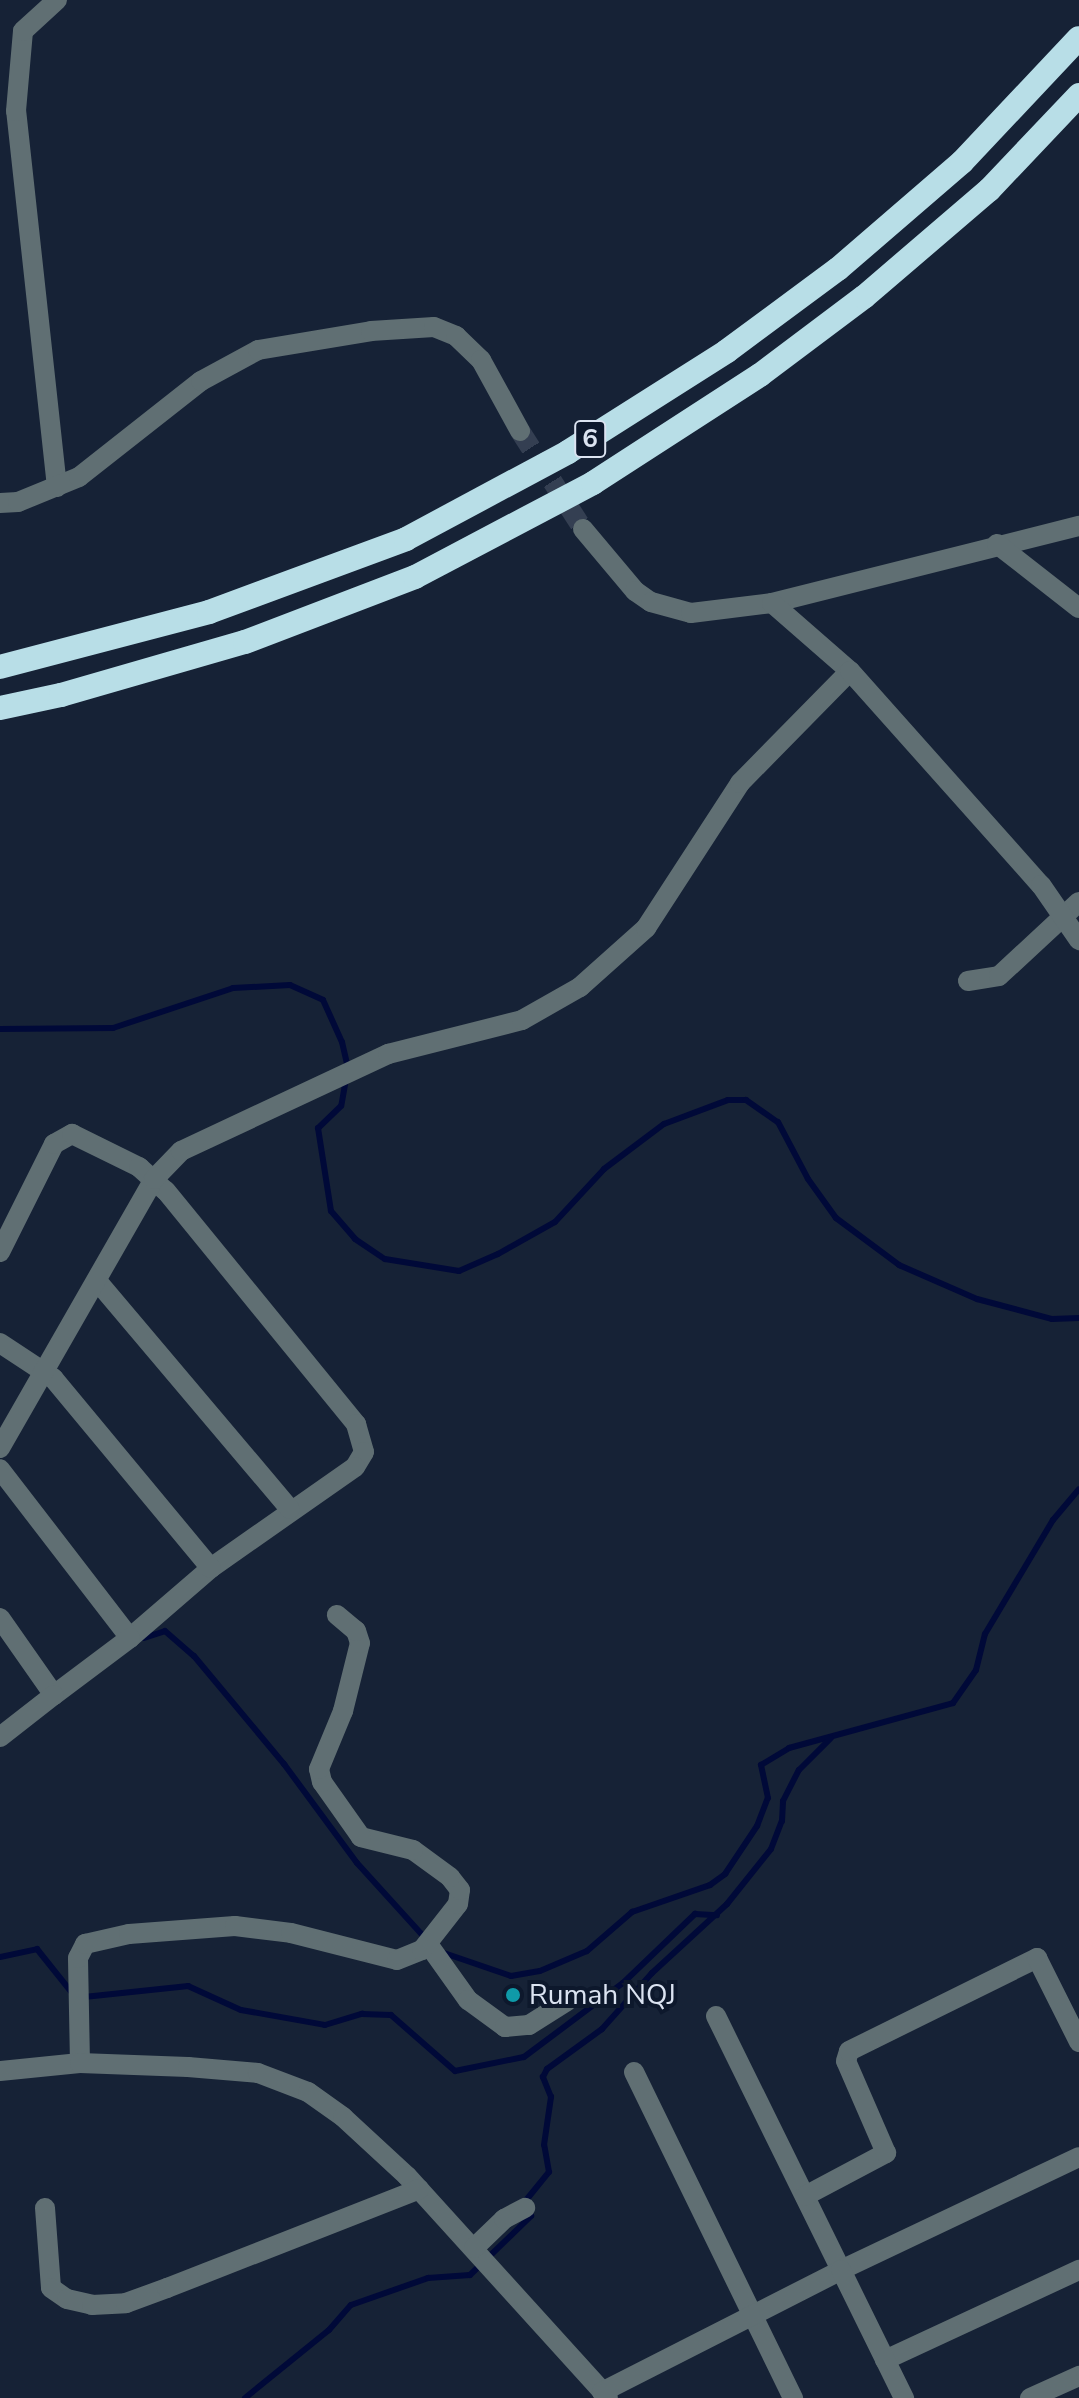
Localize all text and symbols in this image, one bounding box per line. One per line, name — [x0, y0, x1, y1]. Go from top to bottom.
road number: 6 — [574, 417, 606, 461]
place label: Rumah NQJ — [529, 1978, 676, 2012]
marker: Rumah NQJ — [504, 1986, 522, 2004]

